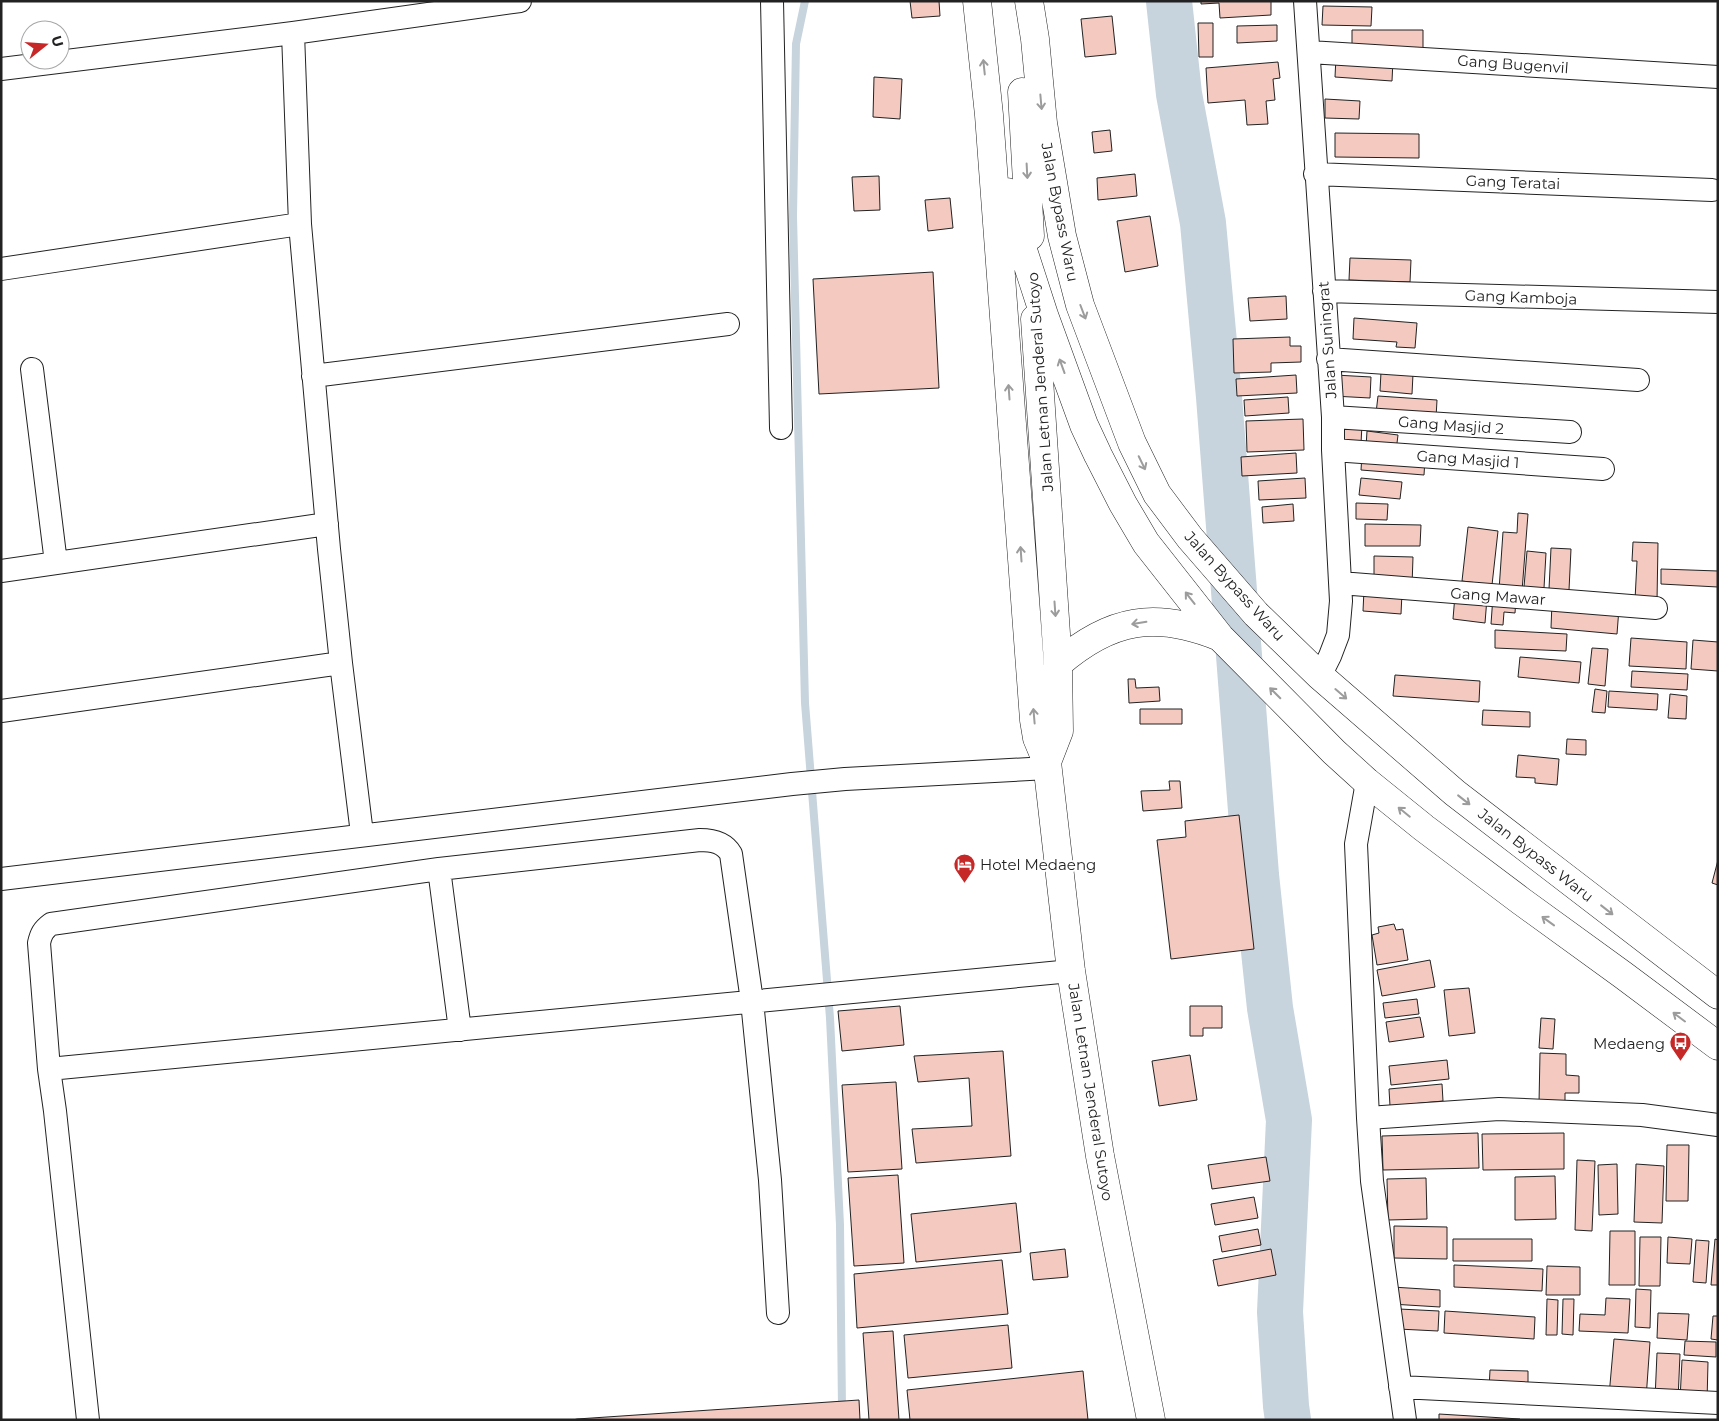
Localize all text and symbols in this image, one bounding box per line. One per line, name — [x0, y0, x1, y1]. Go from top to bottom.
north arrow — [20, 20, 70, 70]
text: U — [47, 33, 68, 49]
street label: Gang Bugenvil — [1457, 51, 1569, 77]
one-way arrow — [979, 59, 989, 75]
one-way arrow — [1036, 93, 1046, 109]
street label: Jalan Bypass Waru — [1037, 140, 1083, 283]
one-way arrow — [1022, 163, 1031, 179]
street label: Gang Teratai — [1465, 171, 1561, 193]
street label: Jalan Letnan Jenderal Sutoyo — [1023, 272, 1057, 493]
street label: Jalan Suningrat — [1313, 281, 1341, 400]
street label: Gang Kamboja — [1464, 286, 1578, 308]
one-way arrow — [1079, 304, 1088, 319]
one-way arrow — [1057, 358, 1066, 374]
one-way arrow — [1005, 384, 1014, 400]
street label: Gang Masjid 2 — [1397, 412, 1505, 438]
street label: Gang Masjid 1 — [1416, 446, 1520, 472]
one-way arrow — [1137, 456, 1147, 471]
street label: Jalan Bypass Waru — [1180, 526, 1289, 645]
one-way arrow — [1017, 546, 1026, 562]
street label: Gang Mawar — [1450, 583, 1546, 609]
one-way arrow — [1185, 592, 1196, 605]
one-way arrow — [1050, 601, 1059, 617]
one-way arrow — [1132, 619, 1148, 629]
one-way arrow — [1269, 687, 1281, 699]
one-way arrow — [1334, 689, 1347, 700]
one-way arrow — [1029, 708, 1038, 724]
one-way arrow — [1457, 794, 1470, 805]
street label: Jalan Bypass Waru — [1474, 803, 1597, 906]
one-way arrow — [1398, 807, 1411, 818]
hotel icon: Hotel Medaeng — [952, 852, 976, 883]
place label: Hotel Medaeng — [980, 855, 1096, 874]
one-way arrow — [1600, 905, 1614, 915]
one-way arrow — [1541, 916, 1555, 926]
street label: Jalan Letnan Jenderal Sutoyo — [1064, 981, 1118, 1202]
one-way arrow — [1673, 1011, 1686, 1022]
bus stop icon: Medaeng — [1669, 1031, 1693, 1062]
place label: Medaeng — [1593, 1034, 1665, 1053]

